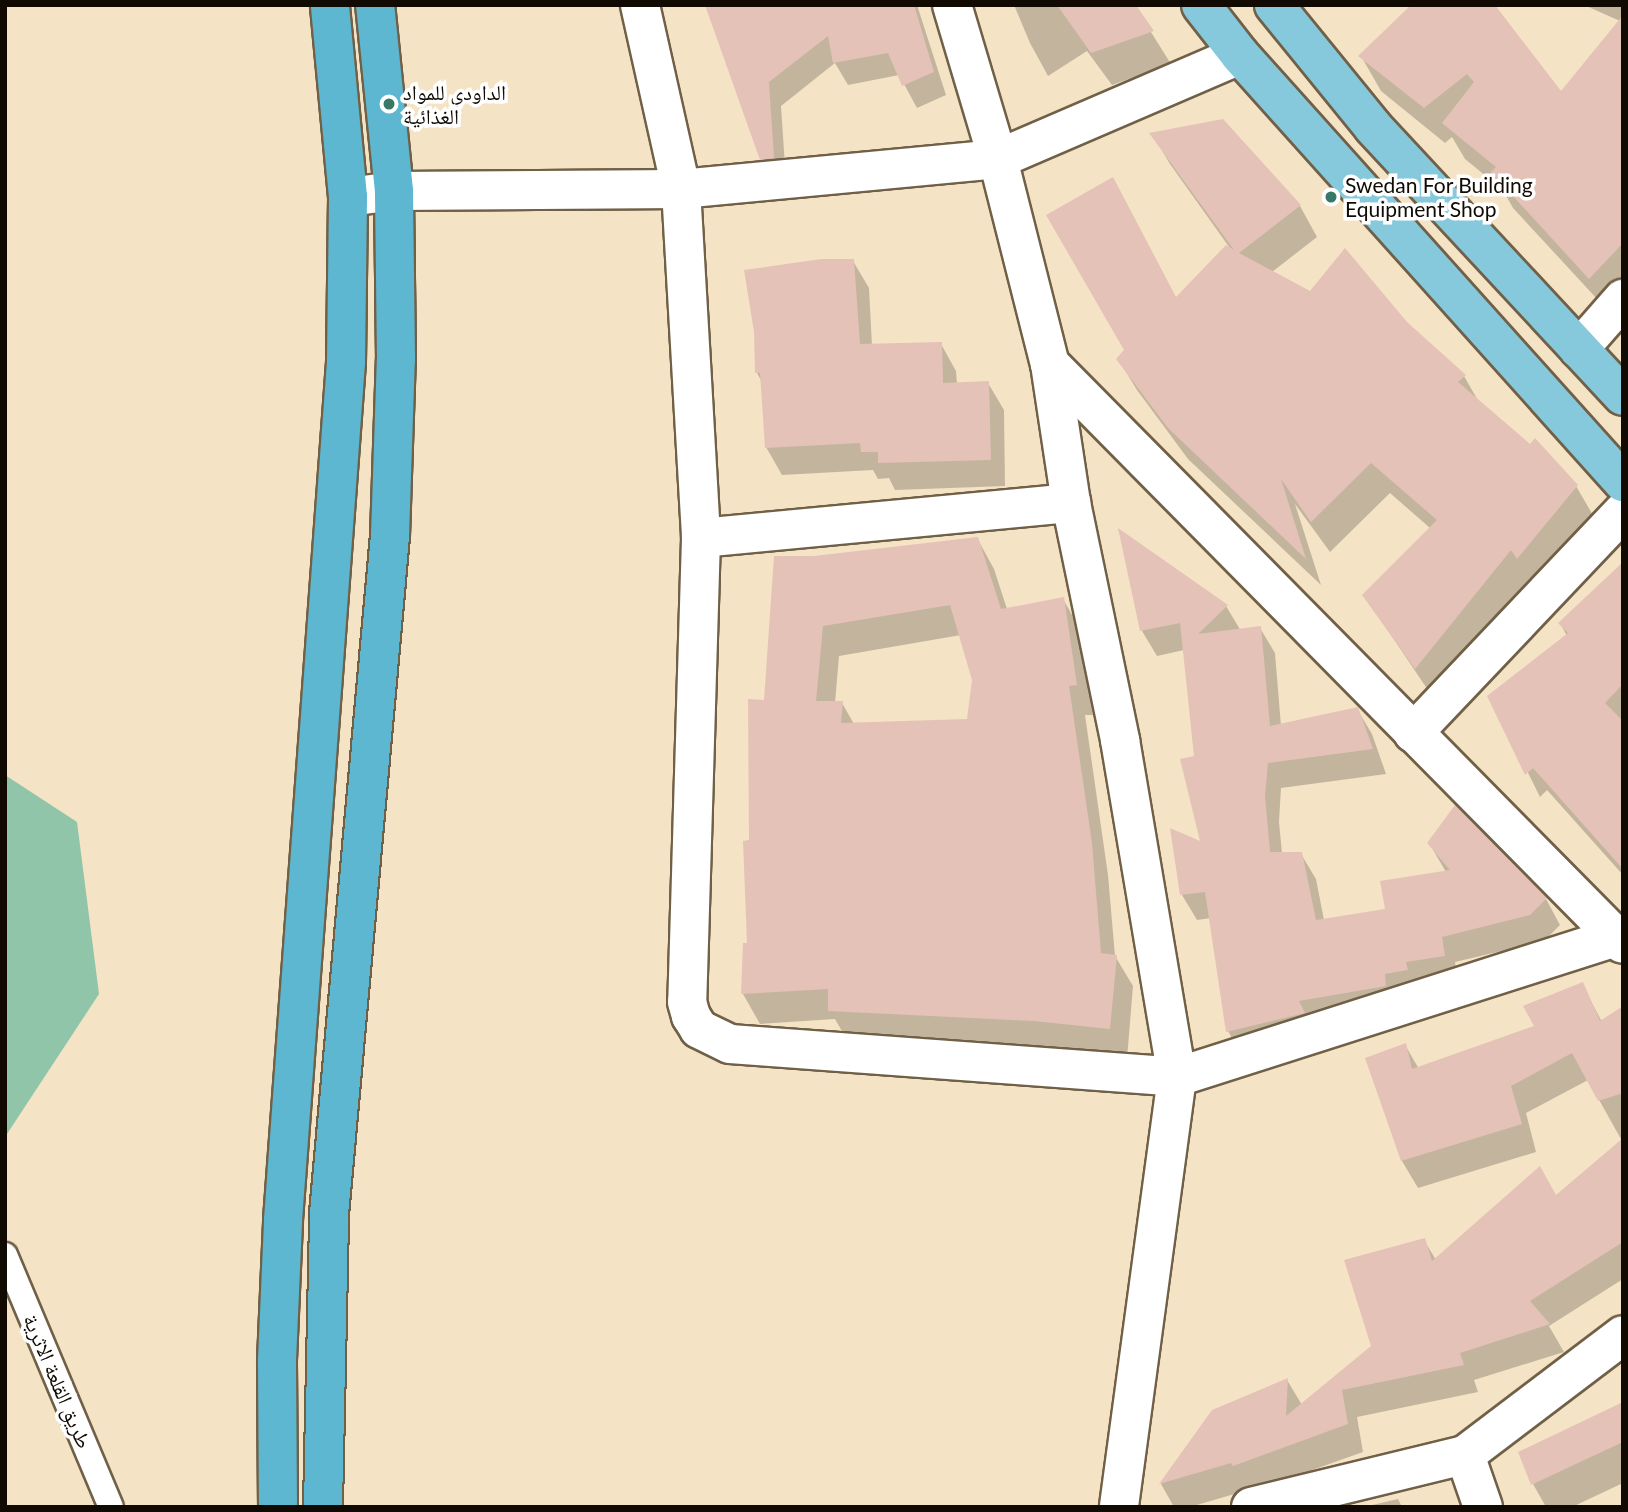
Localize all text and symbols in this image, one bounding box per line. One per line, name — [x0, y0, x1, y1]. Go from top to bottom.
place label: الداودي للمواد الغذائية — [403, 79, 506, 129]
marker: الداودي للمواد الغذائية — [381, 96, 397, 112]
place label: Swedan For Building Equipment Shop — [1345, 172, 1533, 222]
marker: Swedan For Building Equipment Shop — [1323, 189, 1339, 205]
street label: طريق القلعة الاثرية — [18, 1310, 98, 1452]

